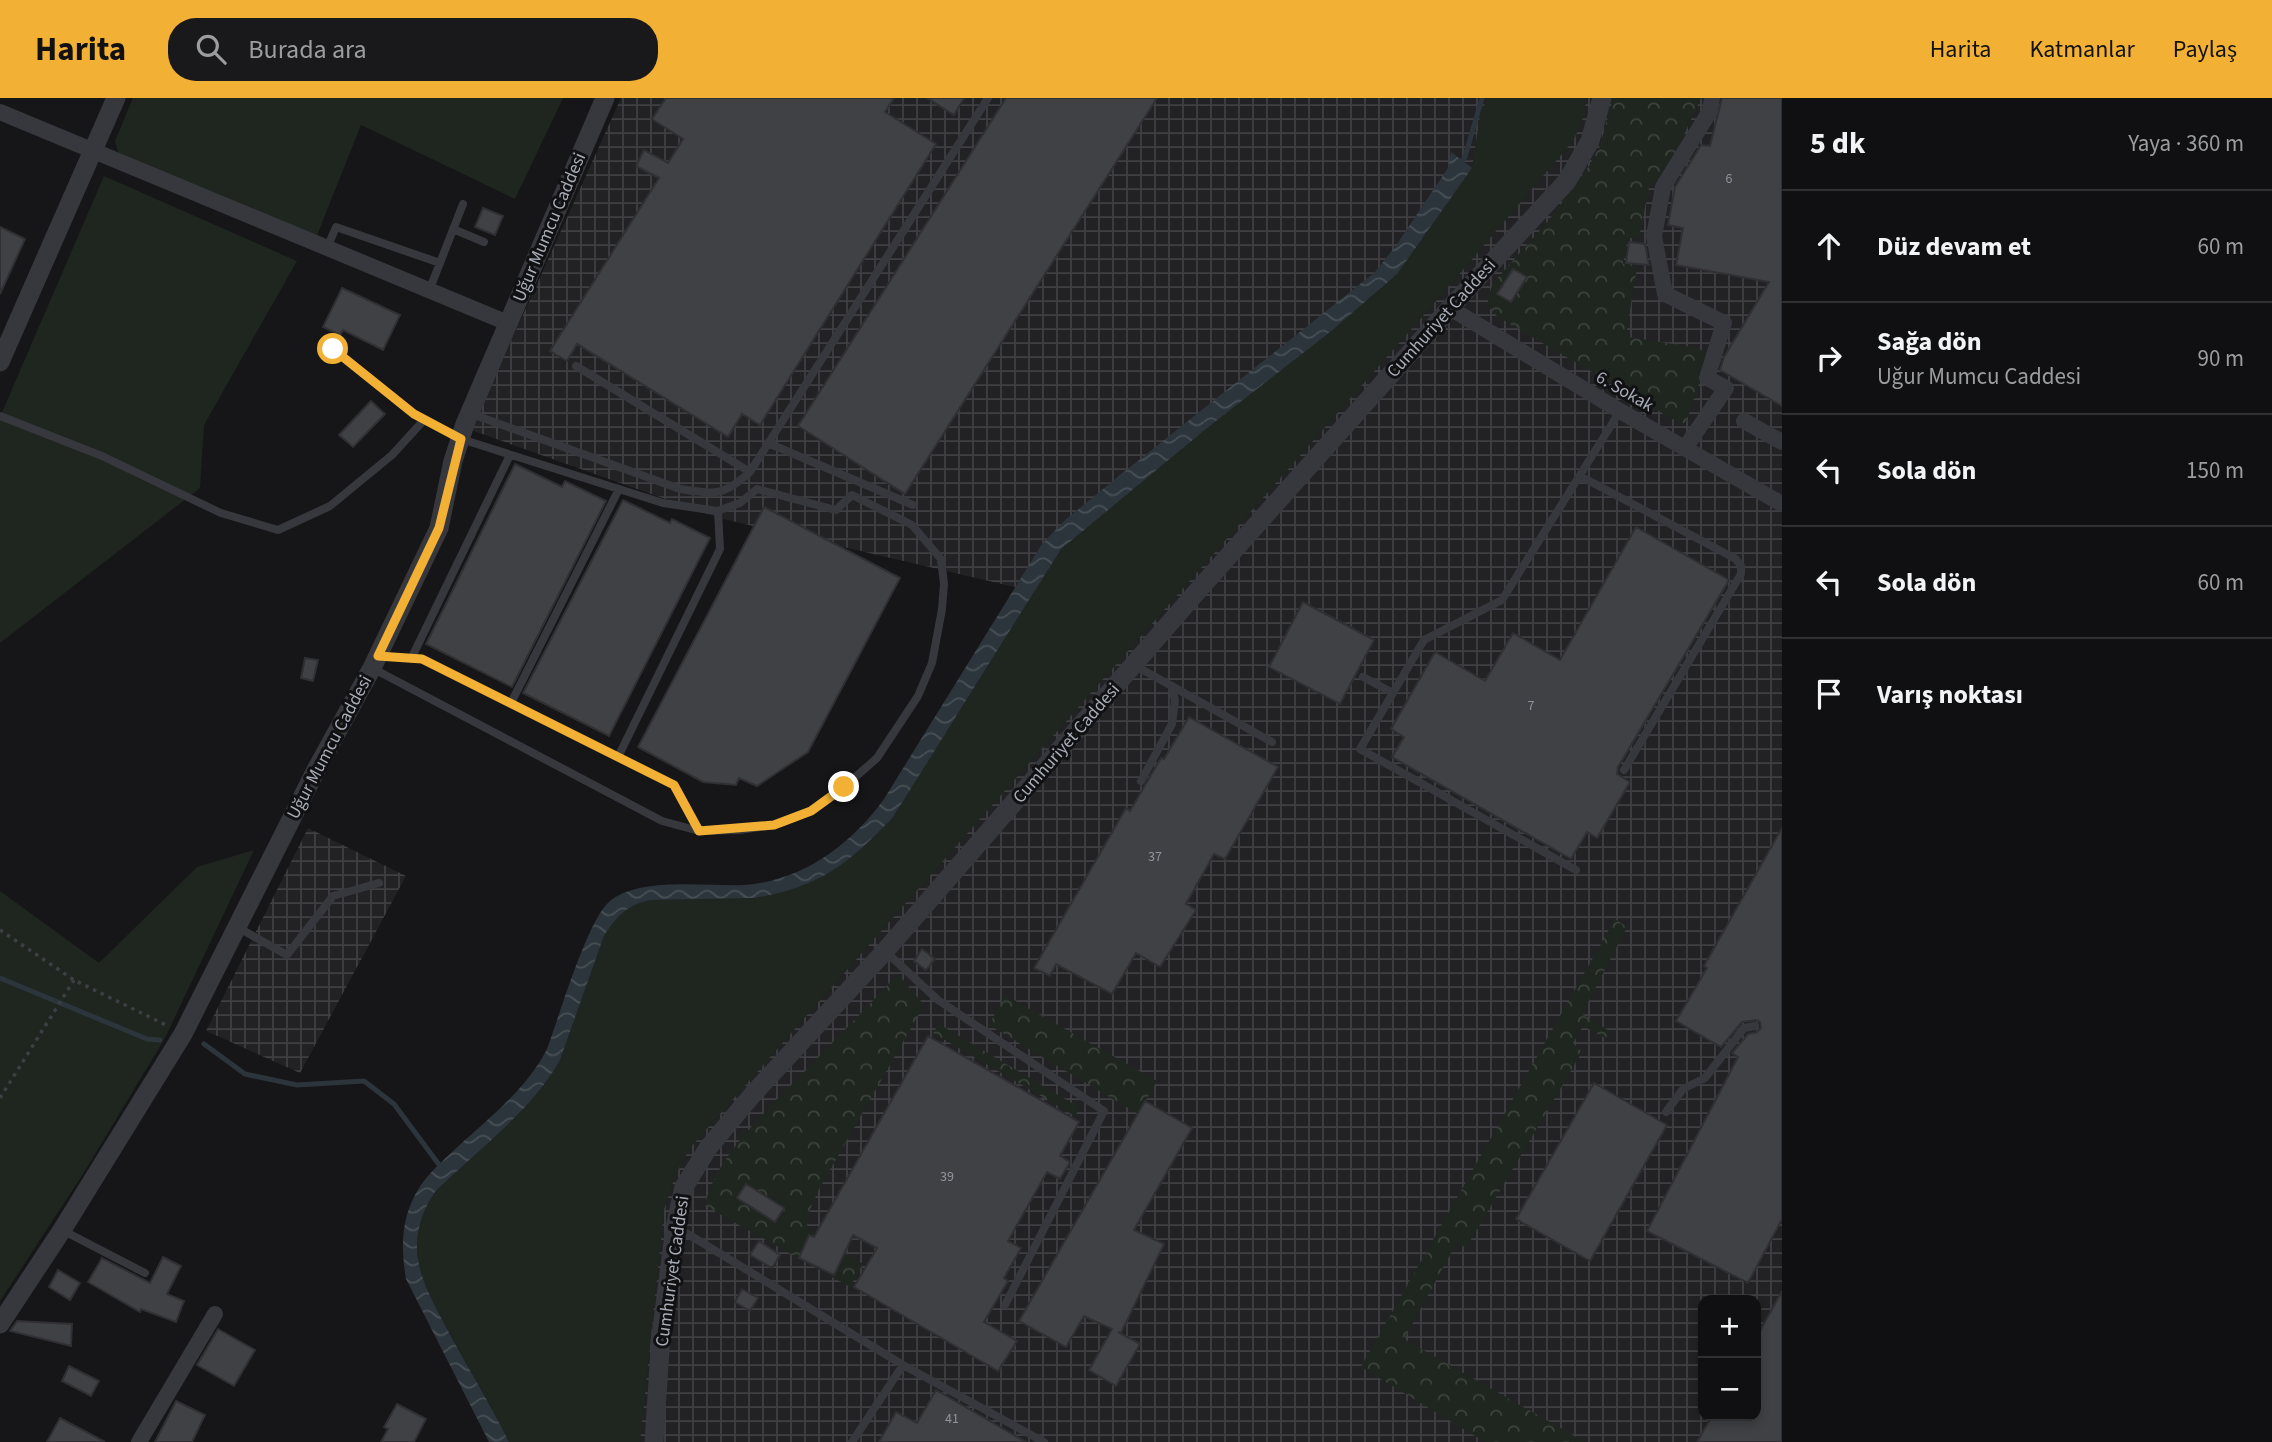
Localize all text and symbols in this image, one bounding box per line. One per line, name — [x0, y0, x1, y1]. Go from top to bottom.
search box — [168, 18, 658, 81]
text: Harita — [35, 26, 126, 73]
icon: search — [192, 30, 230, 68]
text: Burada ara — [248, 31, 367, 68]
text: Harita — [1930, 32, 1991, 67]
text: Katmanlar — [2029, 32, 2135, 67]
text: Paylaş — [2173, 32, 2237, 67]
text: 5 dk — [1810, 122, 1865, 165]
text: Yaya · 360 m — [2128, 127, 2244, 160]
street label: Uğur Mumcu Caddesi — [507, 149, 592, 306]
house number: 6 — [1726, 169, 1733, 189]
icon: ahead — [1810, 227, 1848, 265]
text: Düz devam et — [1877, 228, 2031, 265]
text: 60 m — [2197, 230, 2244, 263]
street label: Cumhuriyet Caddesi — [1381, 253, 1502, 383]
text: Sağa dön — [1877, 323, 1982, 360]
route start — [317, 333, 348, 364]
icon: right — [1810, 339, 1848, 377]
text: 90 m — [2197, 342, 2244, 375]
text: Uğur Mumcu Caddesi — [1877, 360, 2081, 393]
street label: 6. Sokak — [1591, 365, 1658, 418]
icon: left — [1810, 451, 1848, 489]
text: Sola dön — [1877, 452, 1976, 489]
text: 150 m — [2186, 454, 2244, 487]
icon: left — [1810, 563, 1848, 601]
text: Sola dön — [1877, 564, 1976, 601]
text: 60 m — [2197, 566, 2244, 599]
street label: Uğur Mumcu Caddesi — [281, 671, 378, 824]
icon: arrive — [1810, 675, 1848, 713]
text: Varış noktası — [1877, 676, 2023, 713]
street label: Cumhuriyet Caddesi — [1007, 678, 1126, 809]
house number: 7 — [1528, 696, 1535, 716]
route end — [828, 771, 859, 802]
house number: 37 — [1148, 847, 1162, 867]
house number: 39 — [940, 1167, 954, 1187]
street label: Cumhuriyet Caddesi — [650, 1194, 695, 1348]
map controls — [1698, 1295, 1761, 1421]
button: + — [1698, 1295, 1761, 1358]
button: − — [1698, 1358, 1761, 1421]
house number: 41 — [945, 1409, 959, 1429]

